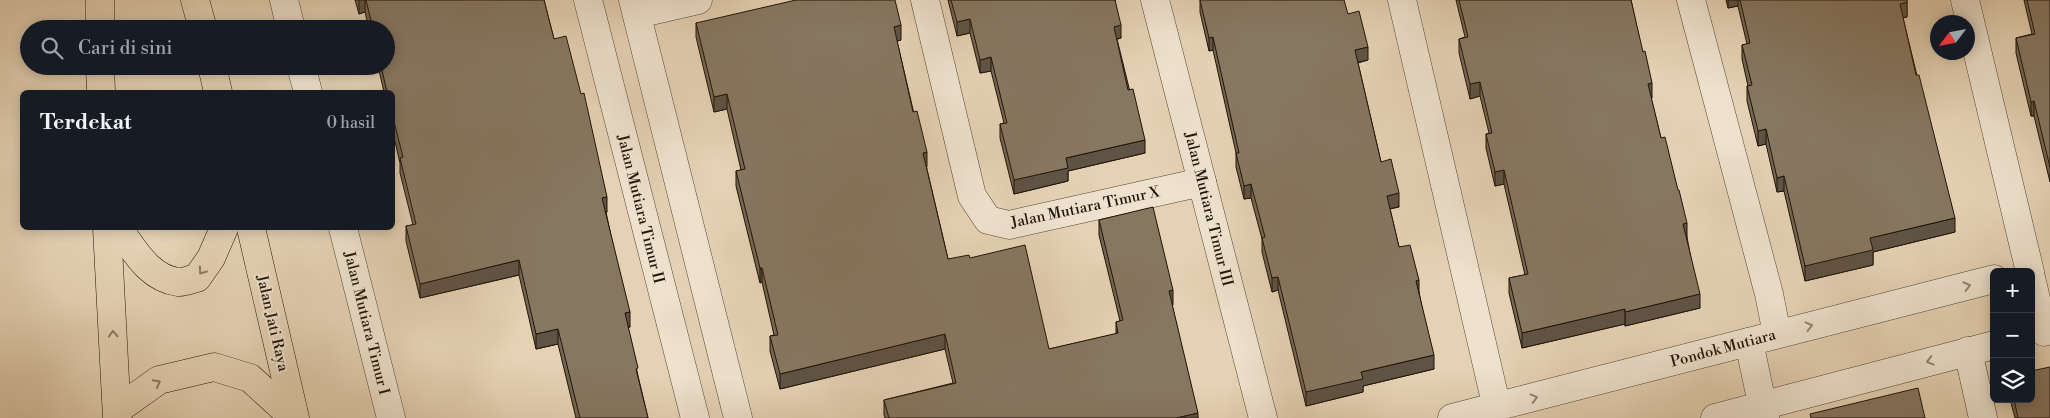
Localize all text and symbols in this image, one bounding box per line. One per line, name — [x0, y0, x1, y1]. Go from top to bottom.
north arrow — [1930, 15, 1975, 60]
search box — [20, 20, 395, 75]
icon: search — [38, 34, 66, 62]
text: Cari di sini — [78, 36, 173, 60]
text: Terdekat — [40, 110, 131, 136]
text: 0 hasil — [326, 113, 375, 133]
street label: Jalan Mutiara Timur III — [1180, 129, 1237, 289]
street label: Jalan Mutiara Timur II — [613, 132, 668, 286]
street label: Jalan Mutiara Timur X — [1008, 182, 1162, 233]
street label: Jalan Mutiara Timur I — [339, 248, 394, 397]
one-way arrow — [199, 265, 208, 275]
map controls — [1990, 268, 2035, 403]
button: + — [1990, 268, 2035, 313]
street label: Jalan Jati Raya — [252, 272, 293, 374]
one-way arrow — [1962, 281, 1970, 291]
button: − — [1990, 313, 2035, 358]
one-way arrow — [1805, 321, 1813, 331]
street label: Pondok Mutiara — [1668, 325, 1778, 372]
one-way arrow — [107, 330, 118, 338]
one-way arrow — [1925, 355, 1934, 366]
button: layers — [1990, 358, 2035, 403]
one-way arrow — [152, 379, 161, 389]
one-way arrow — [1529, 393, 1538, 404]

